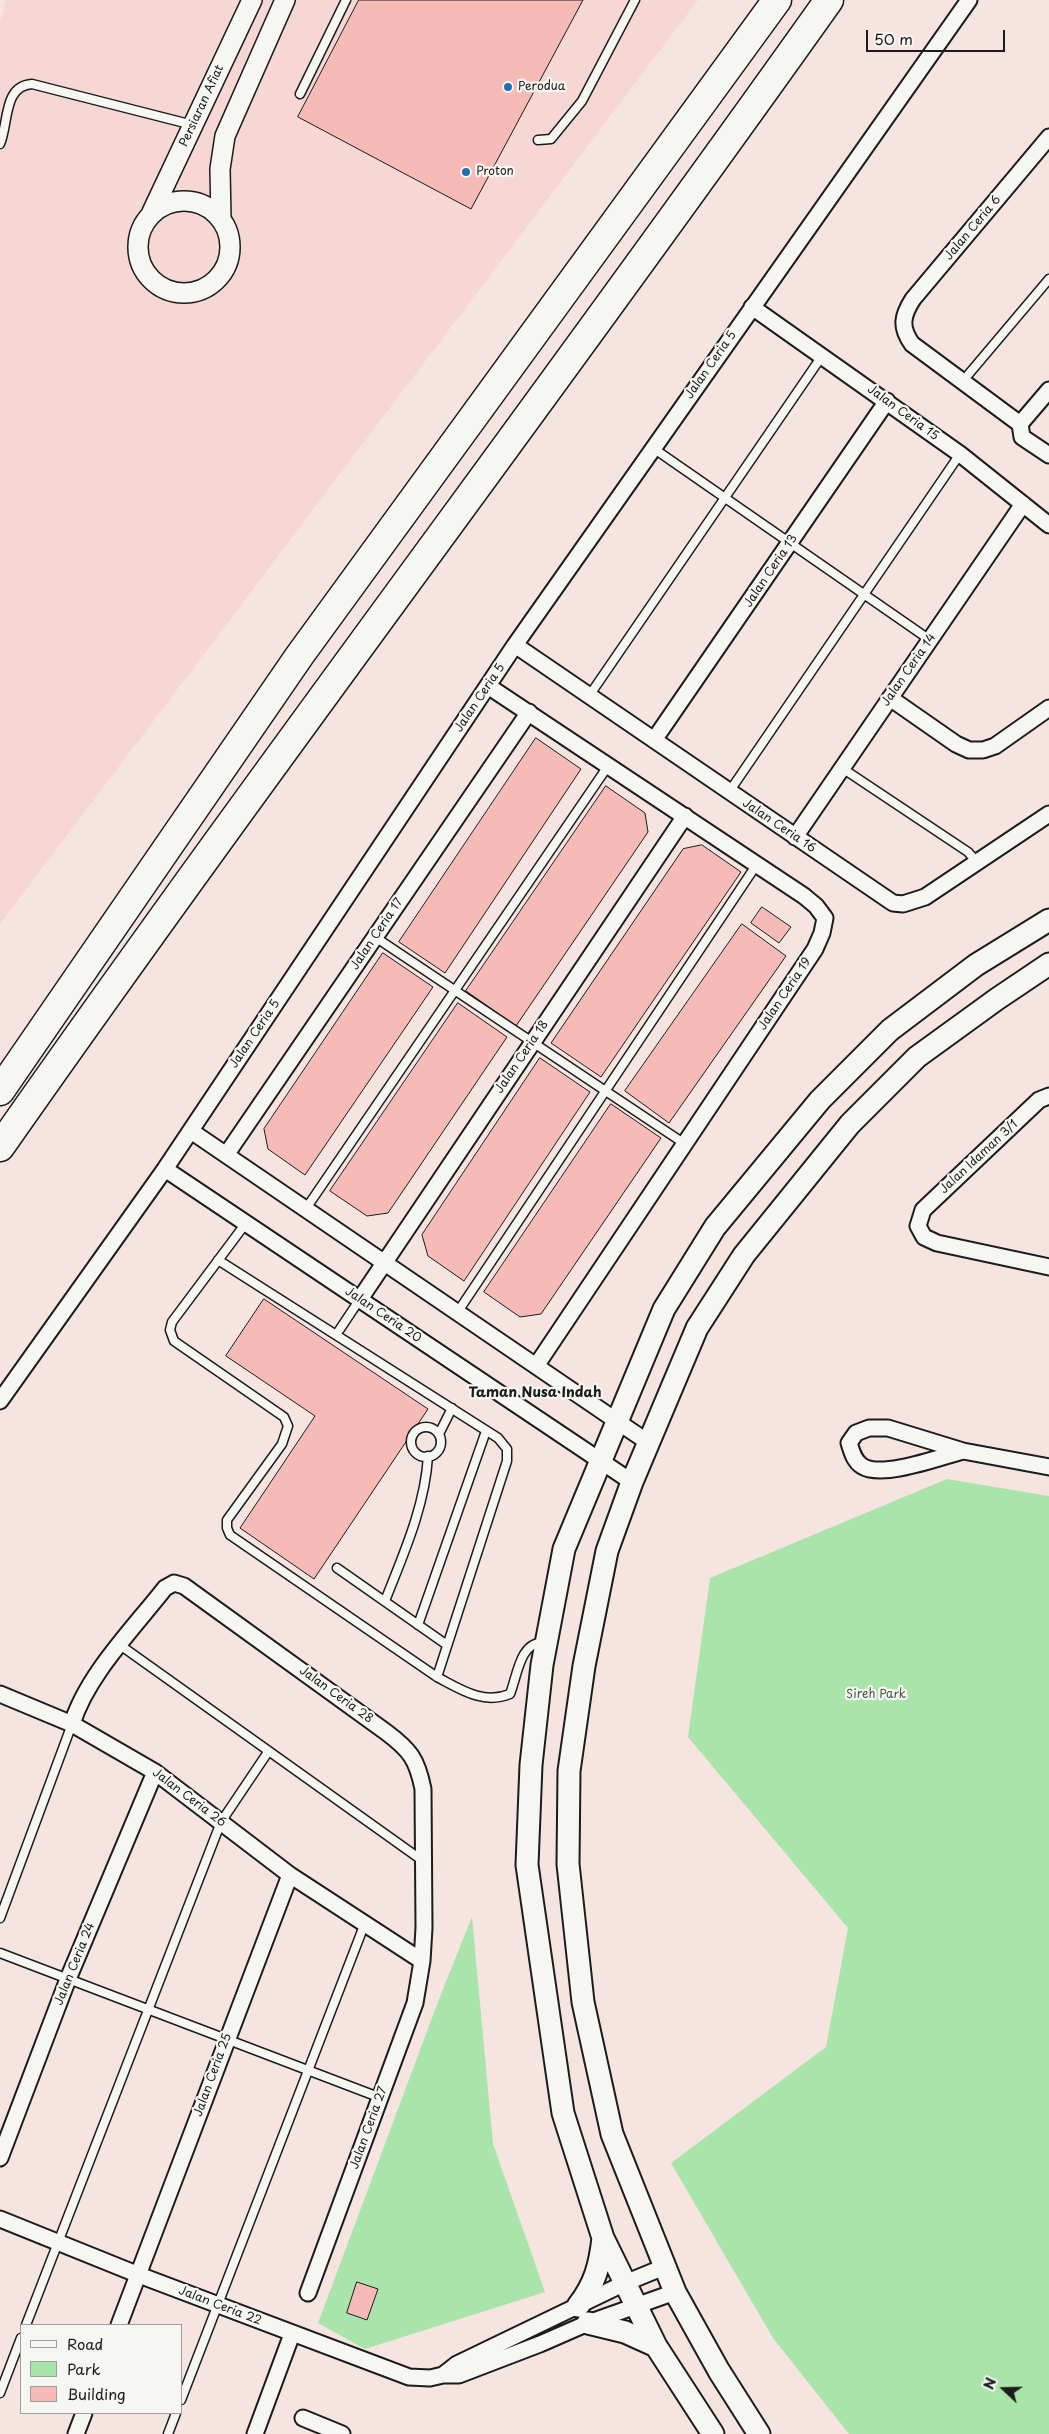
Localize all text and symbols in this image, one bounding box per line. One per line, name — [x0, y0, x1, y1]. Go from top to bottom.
scale bar — [869, 20, 1008, 52]
text: 50 m — [874, 27, 913, 50]
street label: Persiaran Afiat — [177, 63, 227, 149]
place label: Perodua — [518, 80, 565, 94]
marker: Perodua — [502, 81, 514, 93]
place label: Proton — [476, 165, 514, 179]
marker: Proton — [460, 166, 472, 178]
street label: Jalan Ceria 6 — [942, 193, 1004, 263]
street label: Jalan Ceria 5 — [682, 328, 740, 402]
street label: Jalan Ceria 15 — [864, 382, 942, 444]
street label: Jalan Ceria 13 — [741, 532, 801, 610]
street label: Jalan Ceria 14 — [879, 631, 939, 709]
street label: Jalan Ceria 5 — [452, 661, 508, 735]
street label: Jalan Ceria 16 — [740, 796, 818, 856]
street label: Jalan Ceria 17 — [348, 895, 406, 973]
street label: Jalan Ceria 19 — [756, 955, 814, 1033]
street label: Jalan Ceria 5 — [227, 997, 283, 1071]
street label: Jalan Ceria 18 — [492, 1018, 552, 1096]
street label: Jalan Idaman 3/1 — [937, 1117, 1021, 1197]
street label: Jalan Ceria 20 — [342, 1284, 424, 1346]
district label: Taman Nusa Indah — [468, 1385, 602, 1401]
street label: Jalan Ceria 28 — [296, 1663, 376, 1727]
park label: Sireh Park — [846, 1688, 906, 1702]
street label: Jalan Ceria 26 — [149, 1766, 229, 1830]
street label: Jalan Ceria 24 — [52, 1921, 98, 2007]
street label: Jalan Ceria 25 — [191, 2031, 235, 2119]
street label: Jalan Ceria 27 — [347, 2085, 391, 2171]
street label: Jalan Ceria 22 — [176, 2284, 264, 2328]
legend — [20, 2324, 182, 2414]
text: Road — [67, 2332, 103, 2355]
text: Park — [67, 2357, 101, 2380]
north arrow — [979, 2364, 1029, 2414]
text: N — [978, 2375, 1001, 2392]
text: Building — [67, 2382, 126, 2405]

